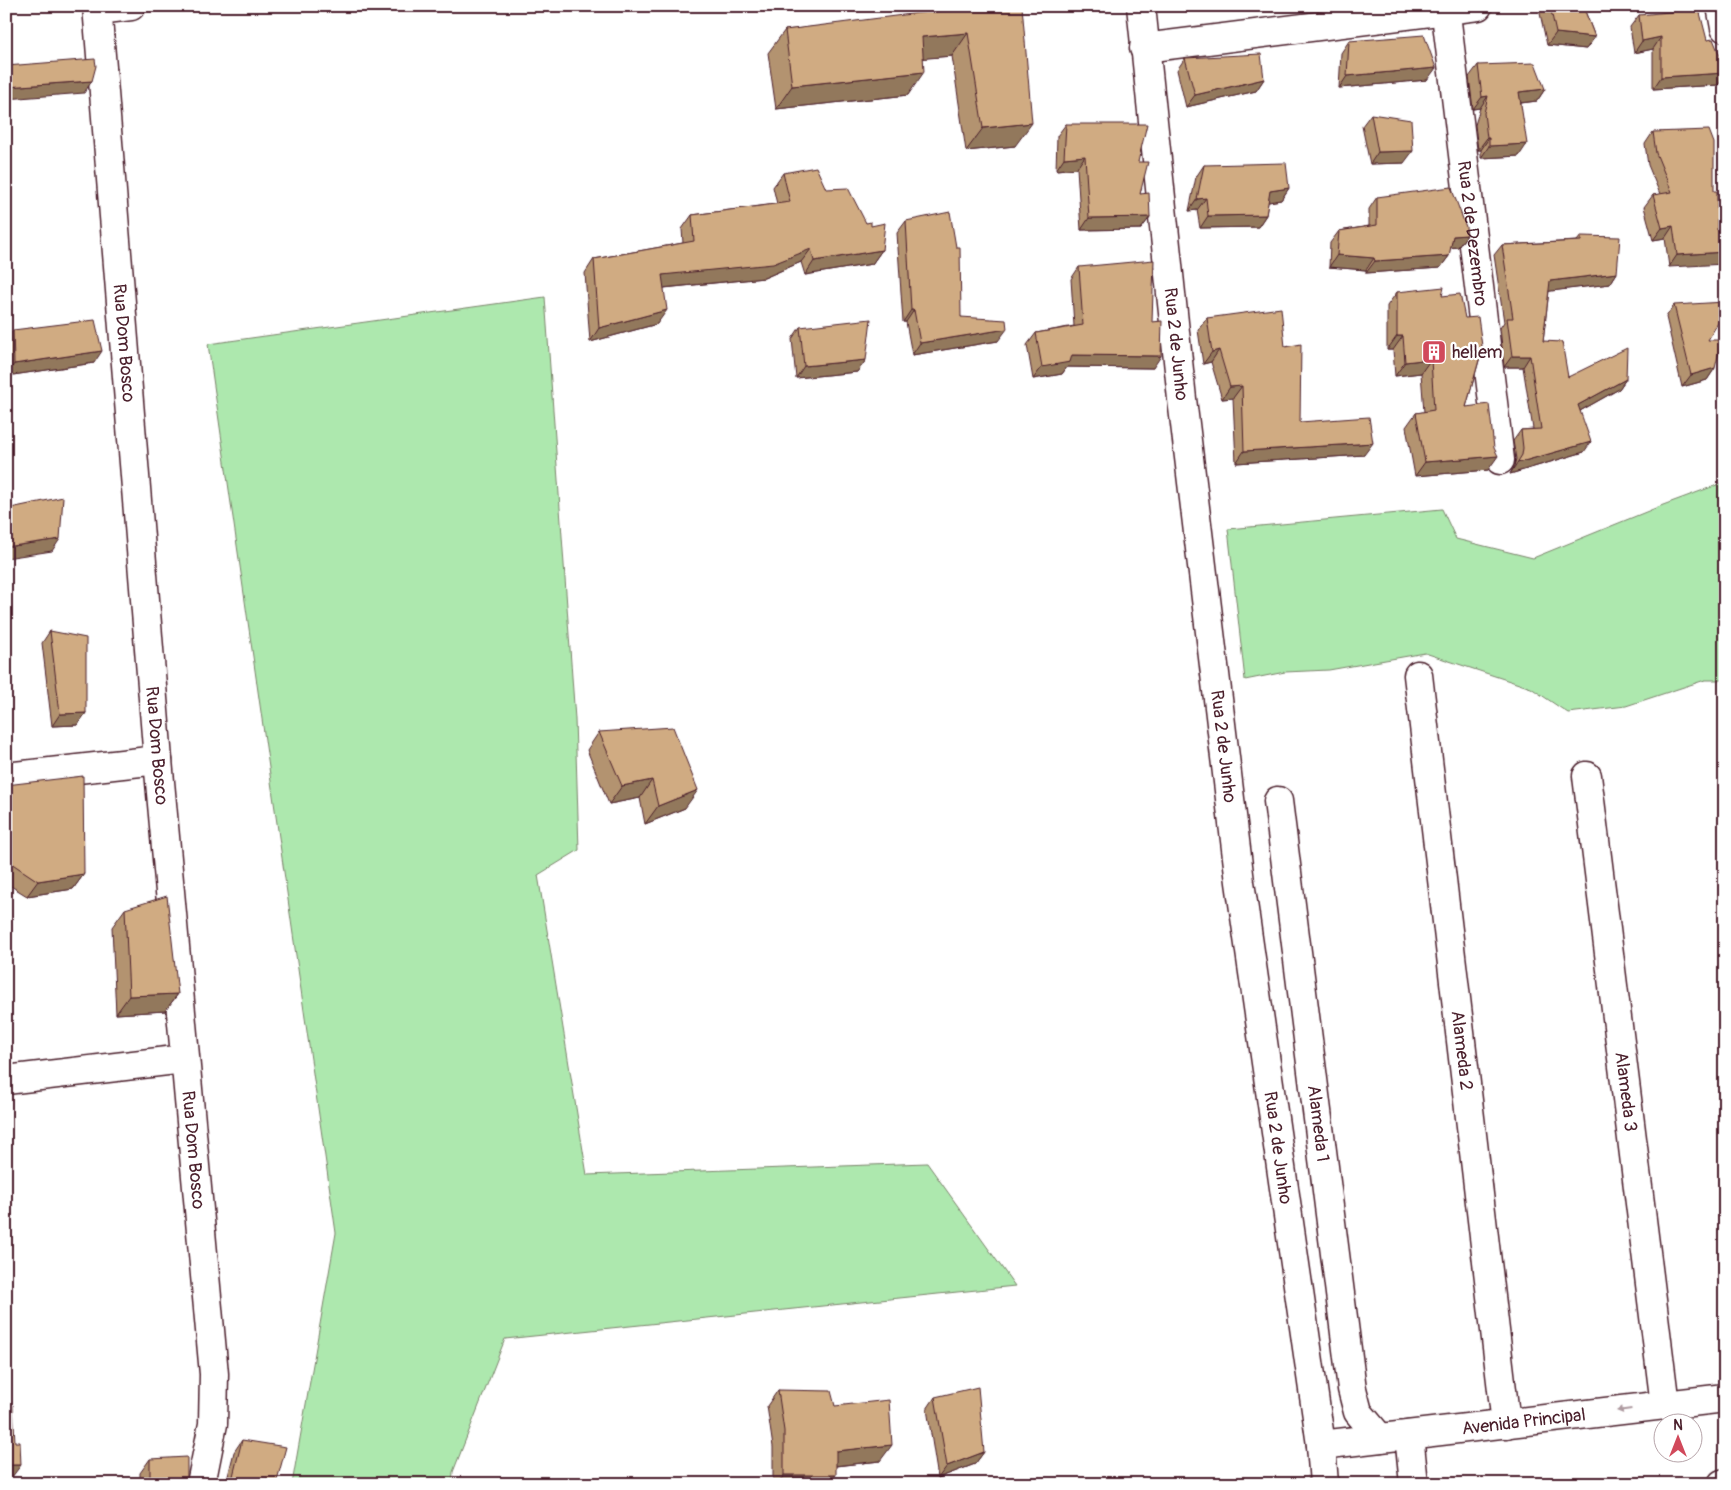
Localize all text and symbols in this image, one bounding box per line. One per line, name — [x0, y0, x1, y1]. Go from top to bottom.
street label: Rua 2 de Dezembro — [1452, 159, 1492, 308]
street label: Rua Dom Bosco — [108, 283, 140, 403]
street label: Rua 2 de Junho — [1158, 287, 1193, 402]
building icon: hellem — [1421, 339, 1447, 365]
place label: hellem — [1452, 341, 1503, 364]
street label: Rua Dom Bosco — [140, 685, 173, 806]
street label: Rua 2 de Junho — [1205, 689, 1241, 804]
street label: Alameda 2 — [1445, 1009, 1478, 1092]
street label: Alameda 3 — [1609, 1050, 1642, 1133]
street label: Alameda 1 — [1302, 1084, 1334, 1163]
street label: Rua Dom Bosco — [176, 1090, 210, 1211]
street label: Rua 2 de Junho — [1258, 1090, 1297, 1206]
street label: Avenida Principal — [1460, 1403, 1587, 1441]
one-way arrow — [1616, 1406, 1632, 1414]
north arrow — [1654, 1412, 1704, 1462]
text: N — [1673, 1417, 1683, 1434]

